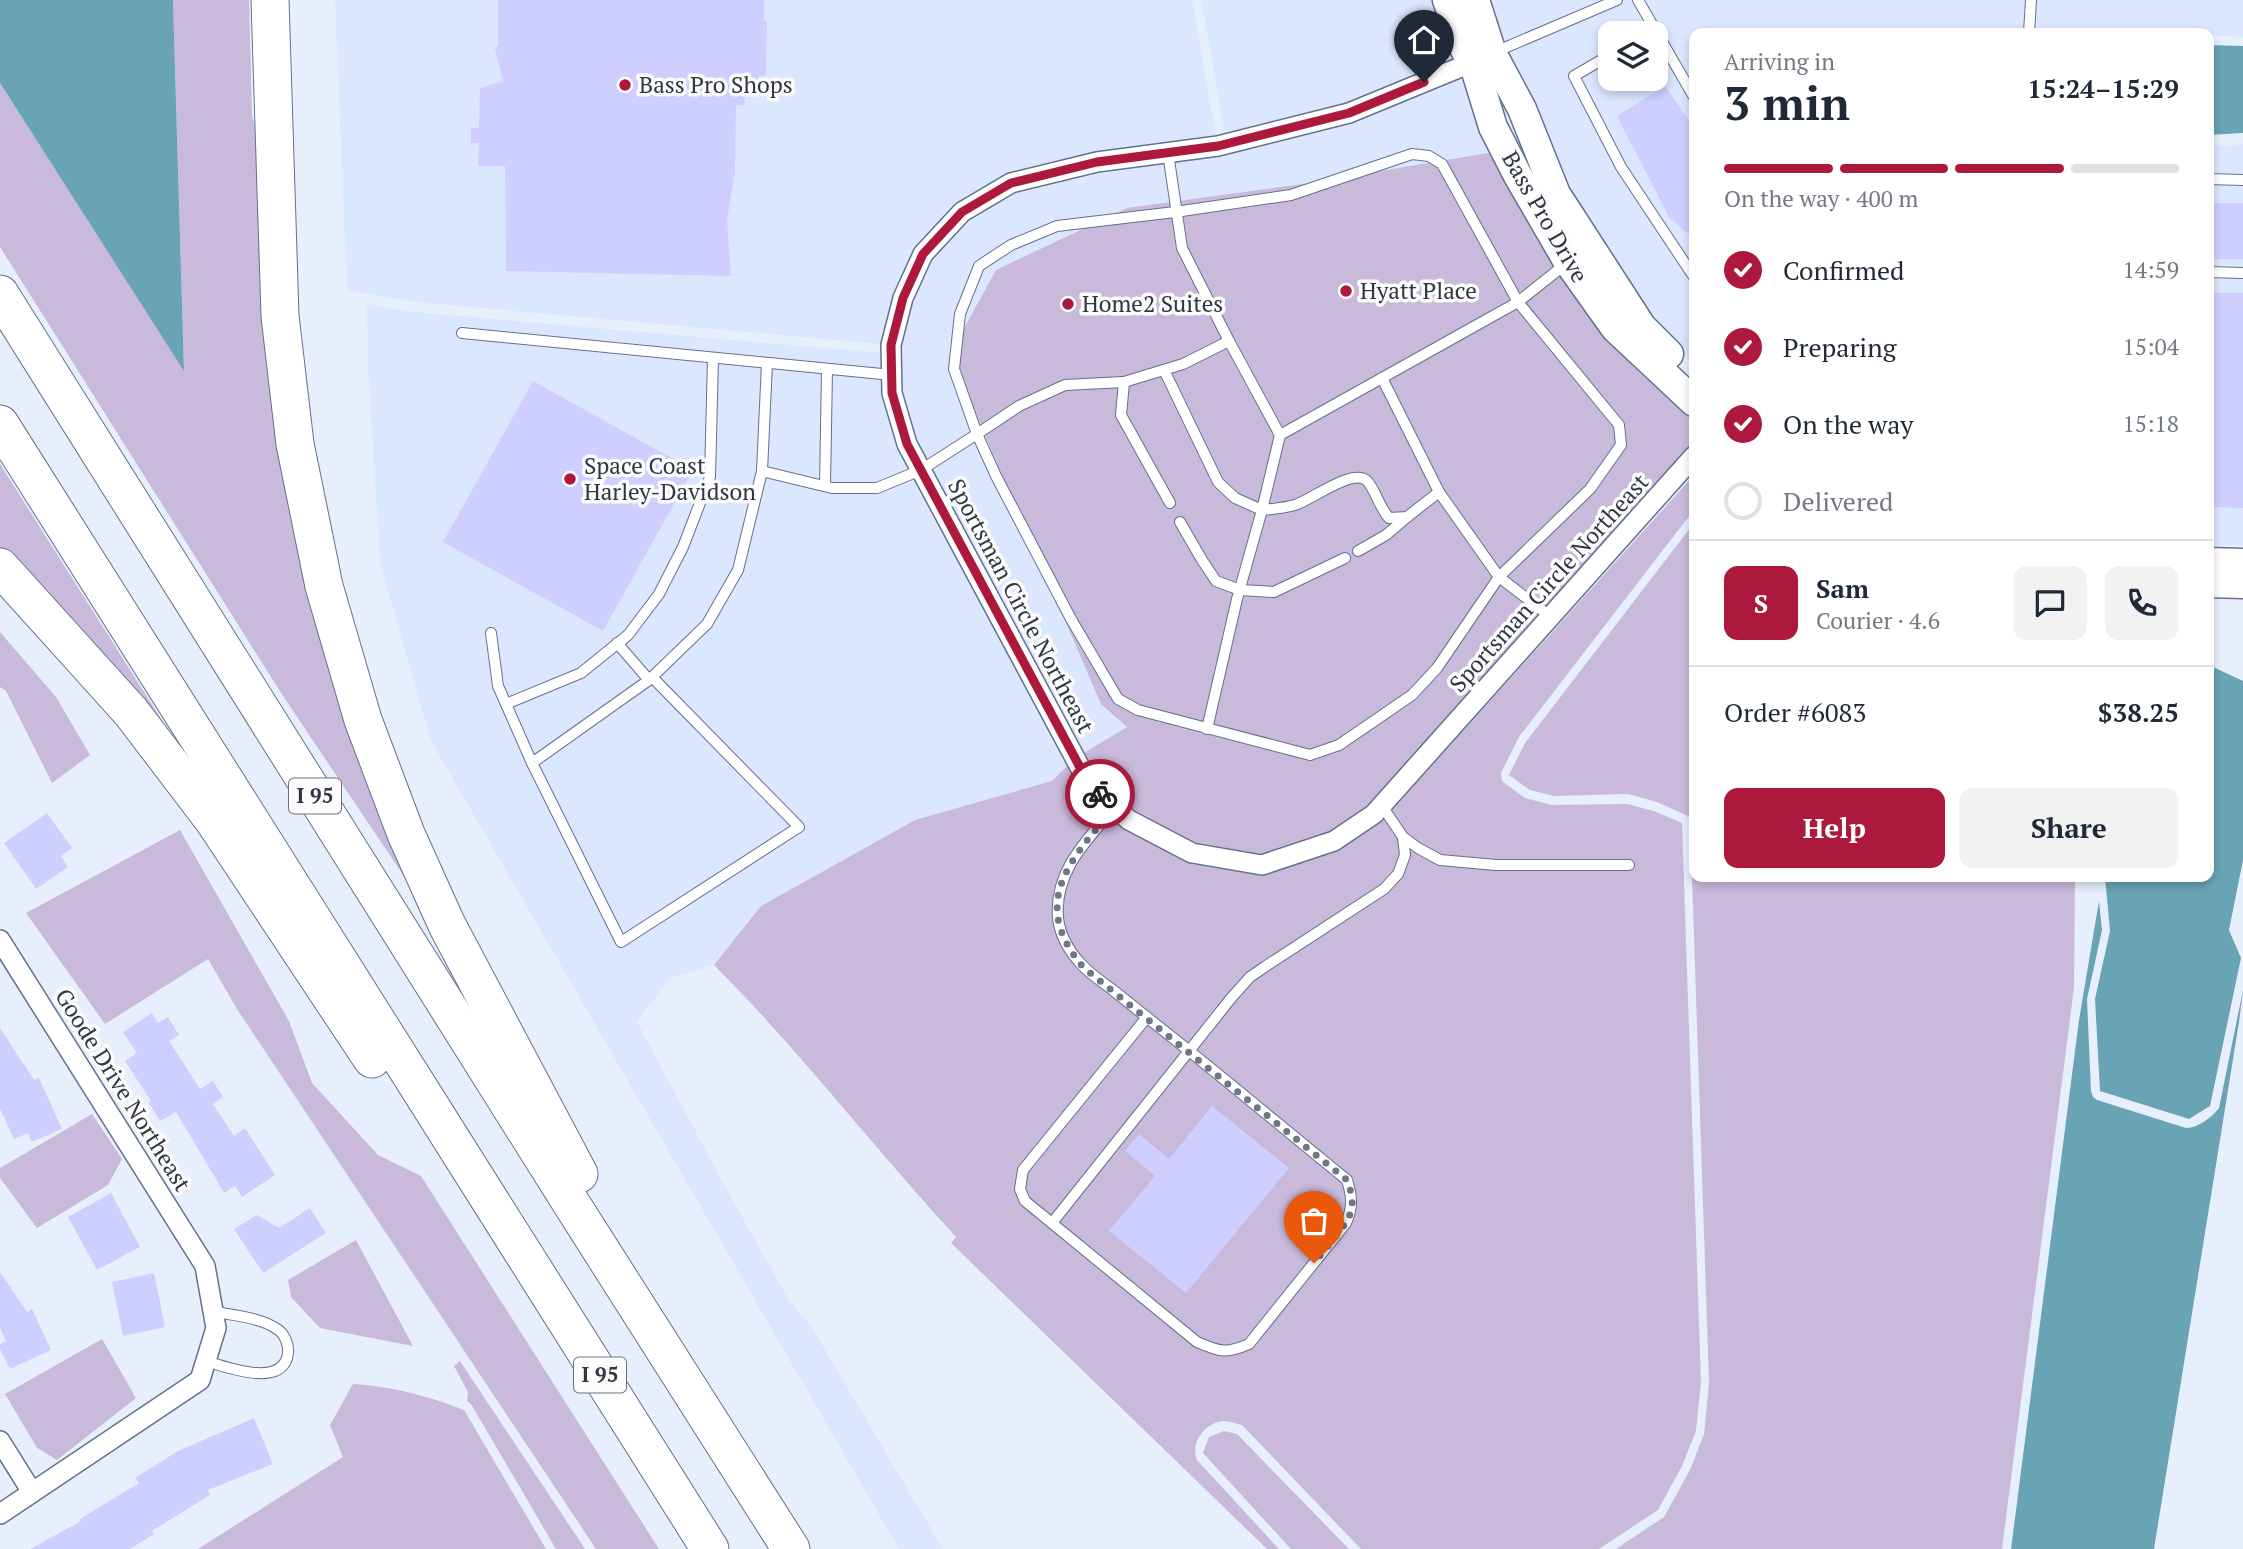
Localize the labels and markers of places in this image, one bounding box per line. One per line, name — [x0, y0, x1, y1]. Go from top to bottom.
pin — [1394, 10, 1454, 82]
place label: Bass Pro Shops — [639, 69, 793, 100]
marker: Bass Pro Shops — [617, 77, 633, 93]
place label: Hyatt Place — [1360, 275, 1477, 306]
marker: Hyatt Place — [1338, 283, 1354, 299]
place label: Home2 Suites — [1082, 288, 1223, 319]
marker: Home2 Suites — [1060, 296, 1076, 312]
place label: Space Coast Harley-Davidson — [584, 450, 756, 507]
marker: Space Coast Harley-Davidson — [562, 471, 578, 487]
pin — [1284, 1191, 1344, 1263]

